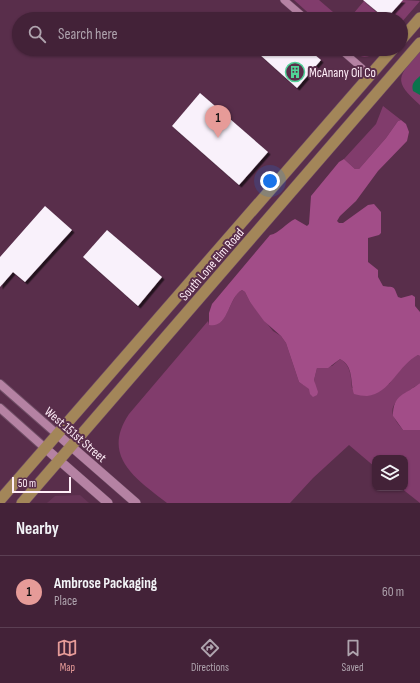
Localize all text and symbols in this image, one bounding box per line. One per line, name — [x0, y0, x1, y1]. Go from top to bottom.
search box — [12, 12, 408, 56]
icon: search — [26, 23, 48, 45]
text: Search here — [58, 25, 118, 44]
building icon: McAnany Oil Co — [284, 61, 306, 83]
place label: McAnany Oil Co — [309, 65, 376, 81]
pin: 1 — [205, 105, 231, 138]
your location — [260, 171, 280, 191]
street label: South Lone Elm Road — [176, 225, 248, 304]
street label: West 151st Street — [41, 404, 110, 466]
map controls — [372, 455, 408, 491]
button: layers — [372, 455, 408, 491]
scale bar — [12, 475, 71, 494]
text: 50 m — [18, 477, 36, 490]
text: Nearby — [16, 519, 59, 539]
text: Ambrose Packaging — [54, 574, 157, 593]
text: 1 — [26, 584, 32, 600]
text: 60 m — [382, 584, 404, 600]
text: Place — [54, 593, 77, 609]
tab: Map — [56, 637, 78, 674]
tab: Directions — [191, 637, 229, 674]
tab: Saved — [342, 637, 364, 674]

